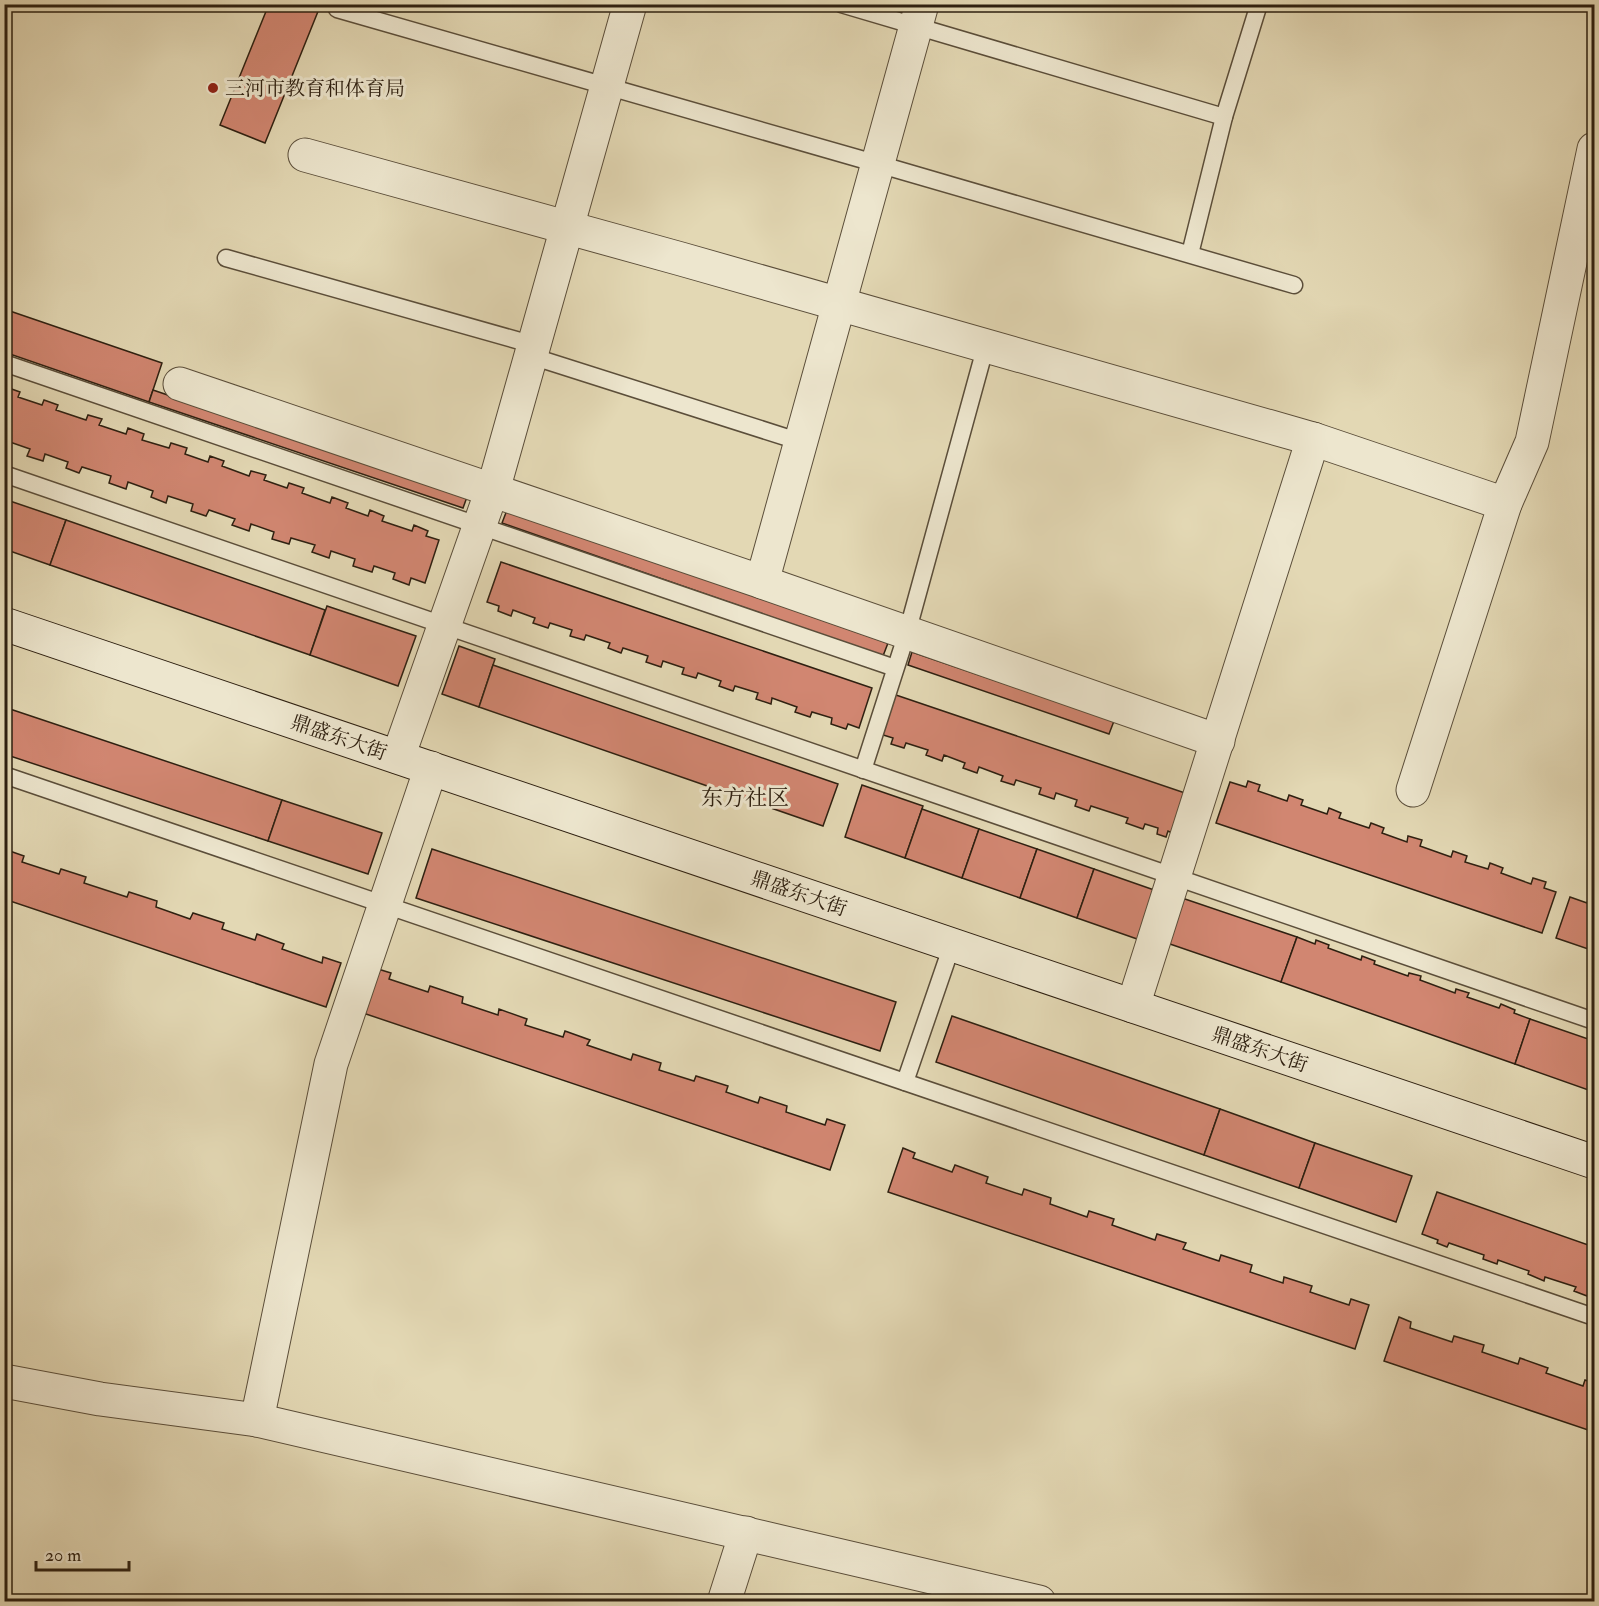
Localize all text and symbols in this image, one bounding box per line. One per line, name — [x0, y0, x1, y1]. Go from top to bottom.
place label: 三河市教育和体育局 — [225, 76, 405, 101]
marker: 三河市教育和体育局 — [206, 81, 220, 95]
street label: 鼎盛东大街 — [287, 709, 390, 766]
district label: 东方社区 — [701, 784, 789, 812]
street label: 鼎盛东大街 — [747, 865, 850, 922]
street label: 鼎盛东大街 — [1208, 1021, 1311, 1078]
scale bar — [36, 1534, 129, 1572]
text: 20 m — [45, 1544, 81, 1567]

